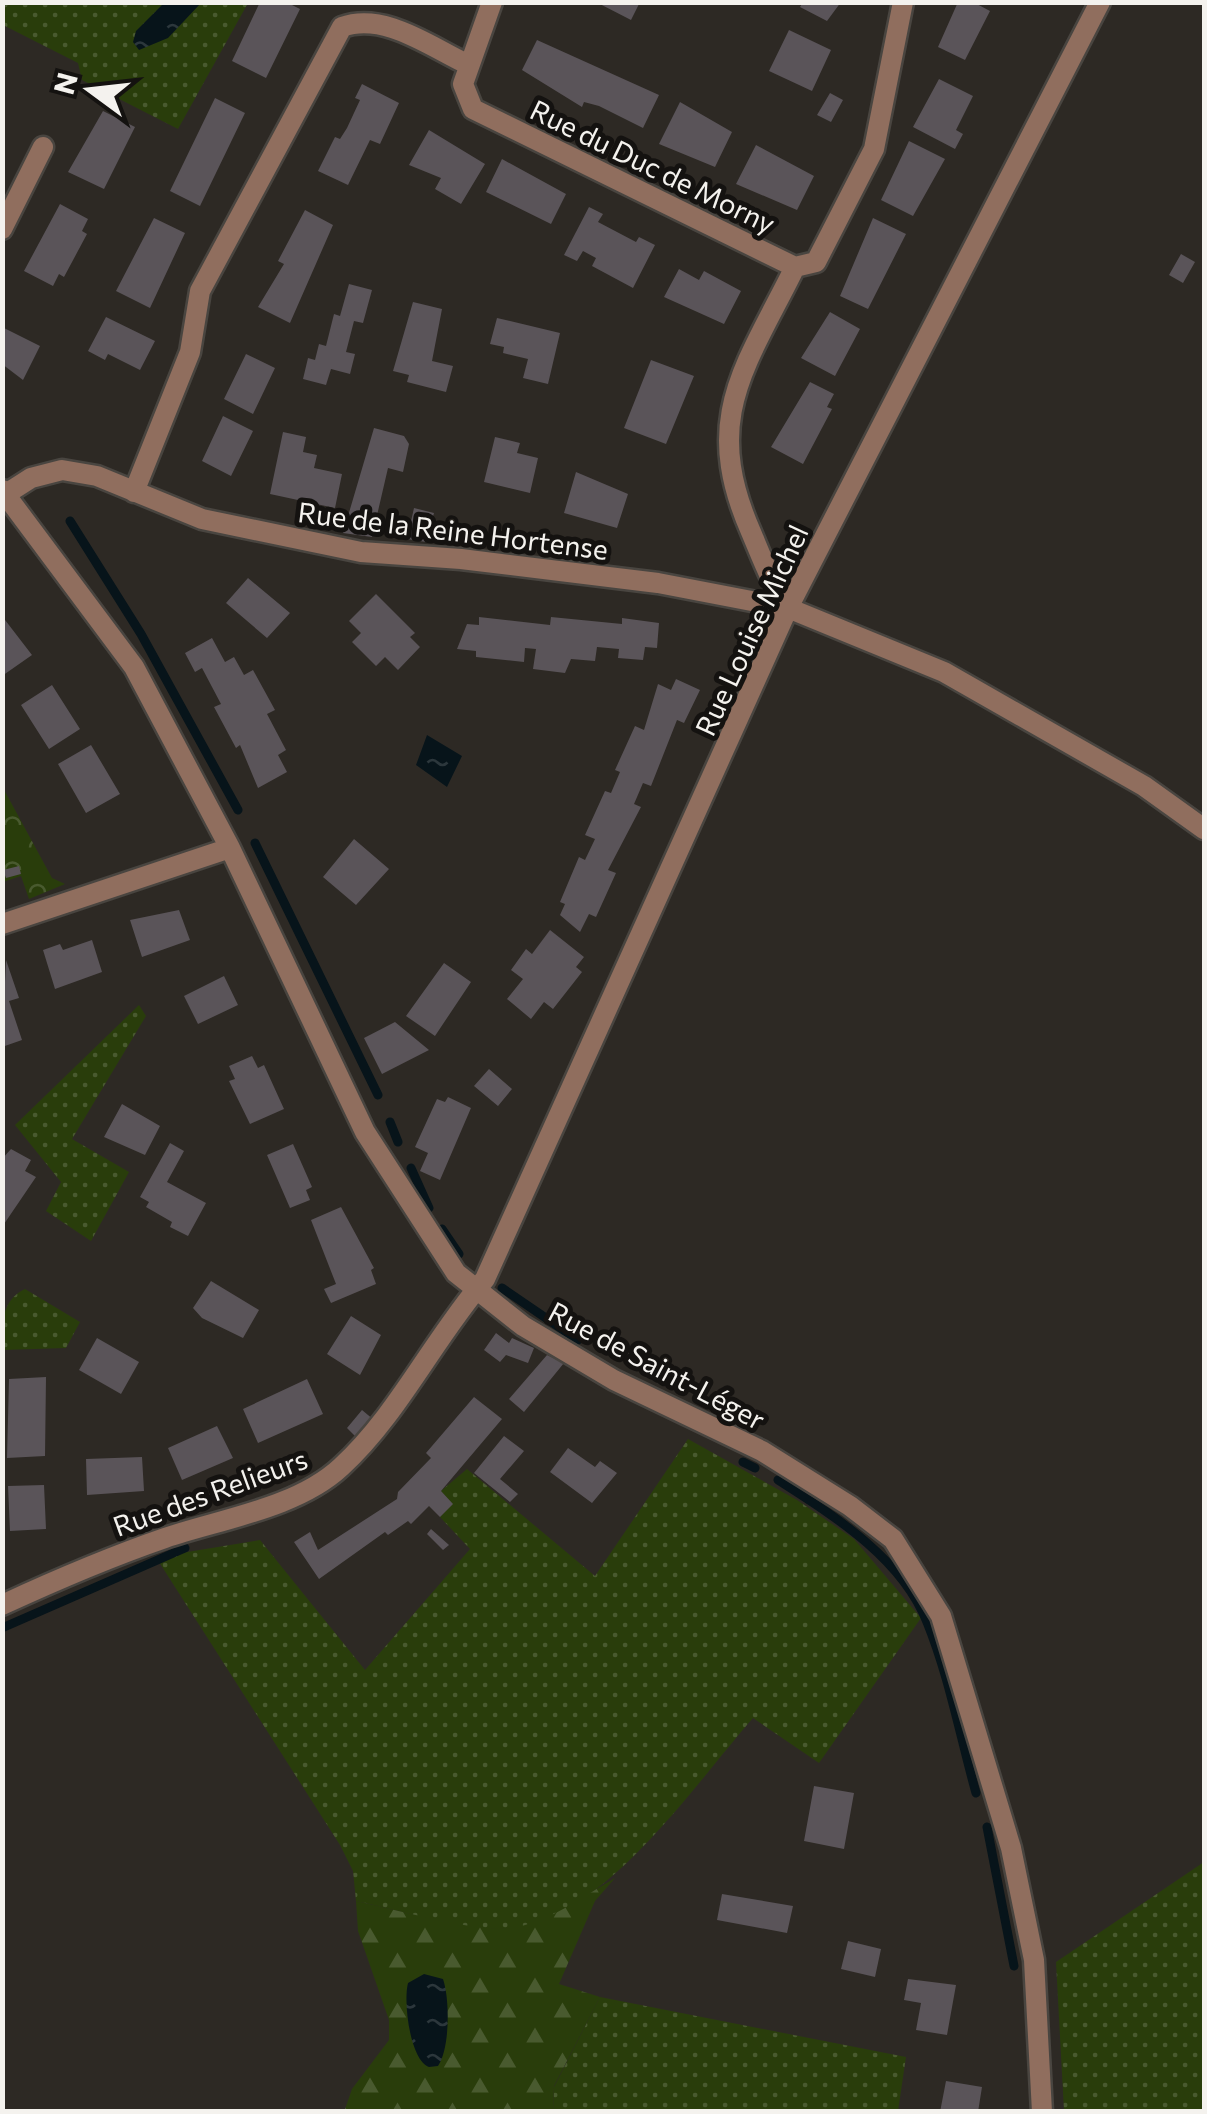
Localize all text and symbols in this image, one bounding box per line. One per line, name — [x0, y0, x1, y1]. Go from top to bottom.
north arrow — [40, 40, 140, 140]
text: N — [46, 69, 84, 98]
street label: Rue du Duc de Morny — [525, 92, 781, 240]
street label: Rue de la Reine Hortense — [296, 494, 610, 566]
street label: Rue Louise Michel — [687, 519, 815, 741]
street label: Rue de Saint-Léger — [543, 1294, 771, 1436]
street label: Rue des Relieurs — [108, 1441, 312, 1543]

